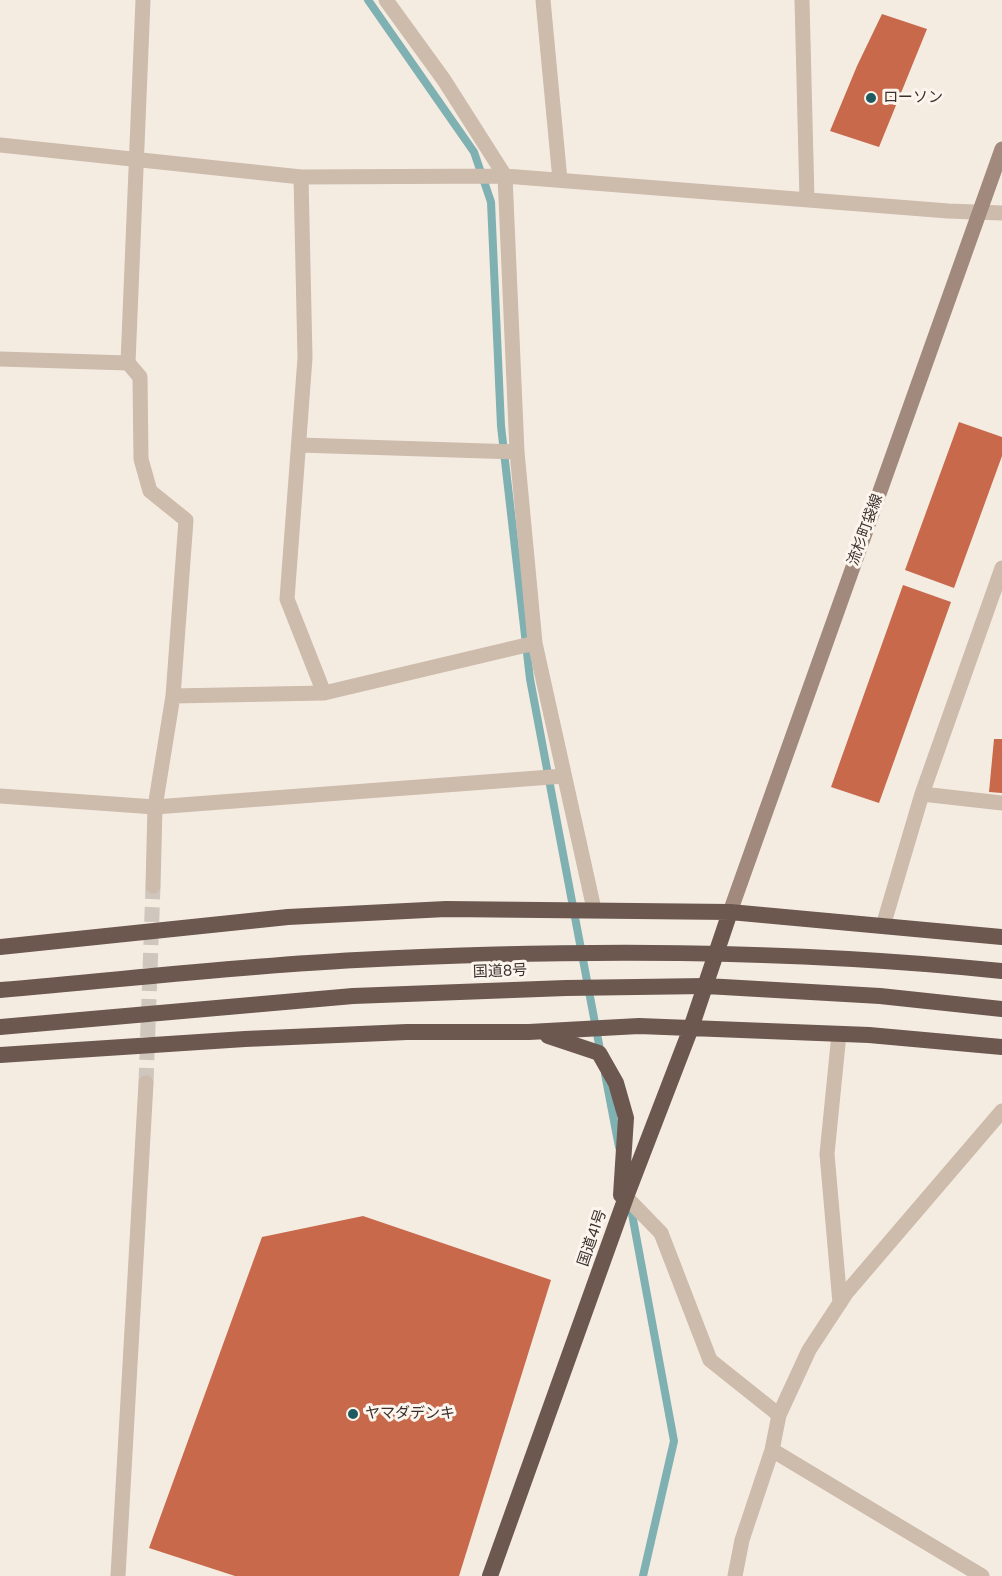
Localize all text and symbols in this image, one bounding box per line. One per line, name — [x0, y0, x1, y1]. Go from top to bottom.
place label: ローソン — [883, 89, 943, 107]
marker: ローソン — [864, 91, 878, 105]
street label: 流杉町袋線 — [845, 492, 887, 568]
street label: 国道8号 — [472, 962, 528, 982]
street label: 国道41号 — [575, 1207, 611, 1269]
place label: ヤマダデンキ — [365, 1405, 455, 1423]
marker: ヤマダデンキ — [346, 1407, 360, 1421]

